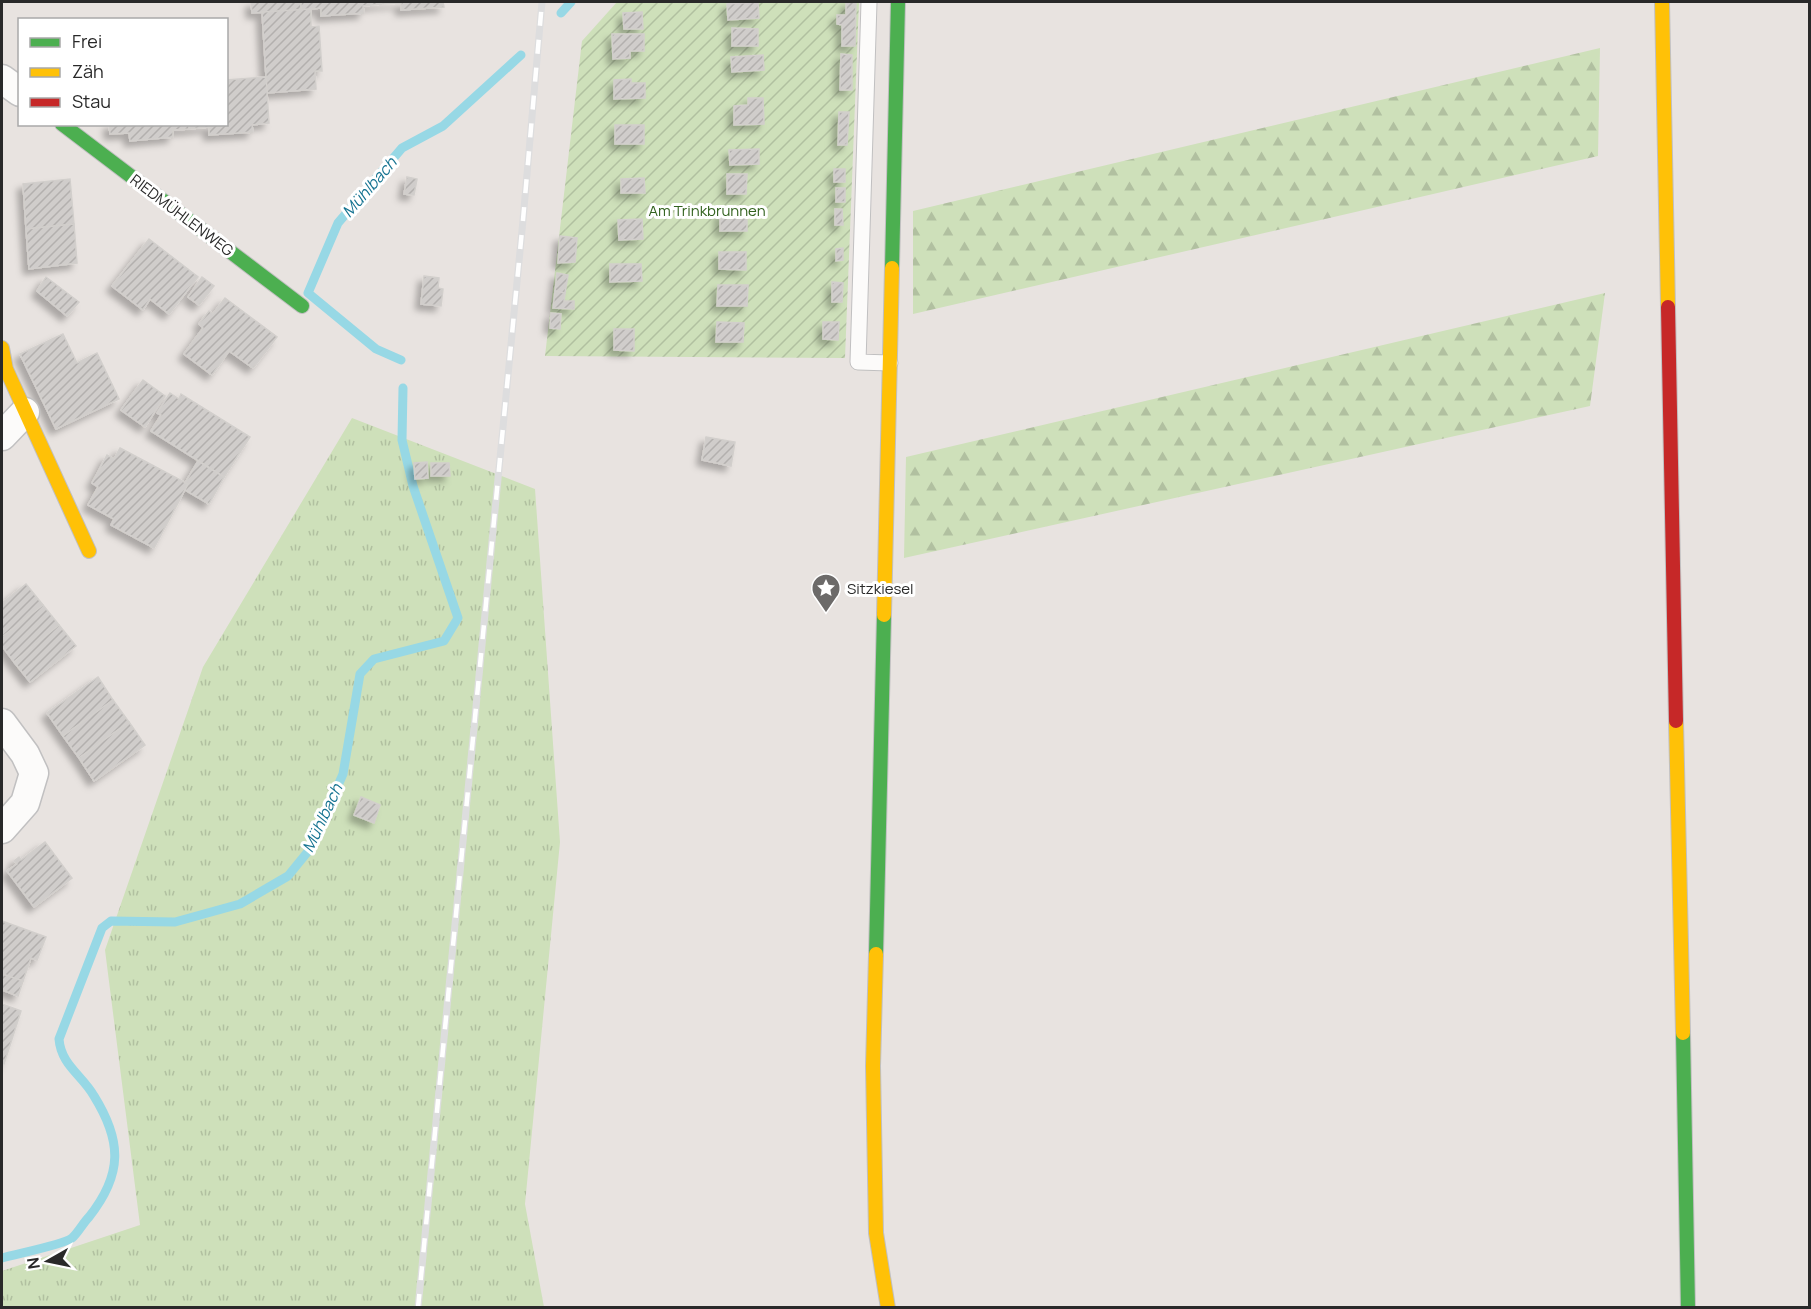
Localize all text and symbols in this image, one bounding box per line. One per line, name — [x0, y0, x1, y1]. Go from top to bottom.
legend — [18, 18, 228, 126]
text: Frei — [72, 29, 102, 53]
text: Zäh — [72, 59, 104, 83]
text: Stau — [72, 89, 111, 113]
water label: Mühlbach — [337, 152, 402, 222]
street label: RIEDMÜHLENWEG — [126, 169, 238, 261]
park label: Am Trinkbrunnen — [648, 200, 766, 221]
place icon: Sitzkiesel — [810, 572, 842, 614]
place label: Sitzkiesel — [847, 578, 914, 599]
water label: Mühlbach — [297, 780, 348, 856]
north arrow — [18, 1231, 78, 1291]
text: N — [21, 1256, 45, 1271]

